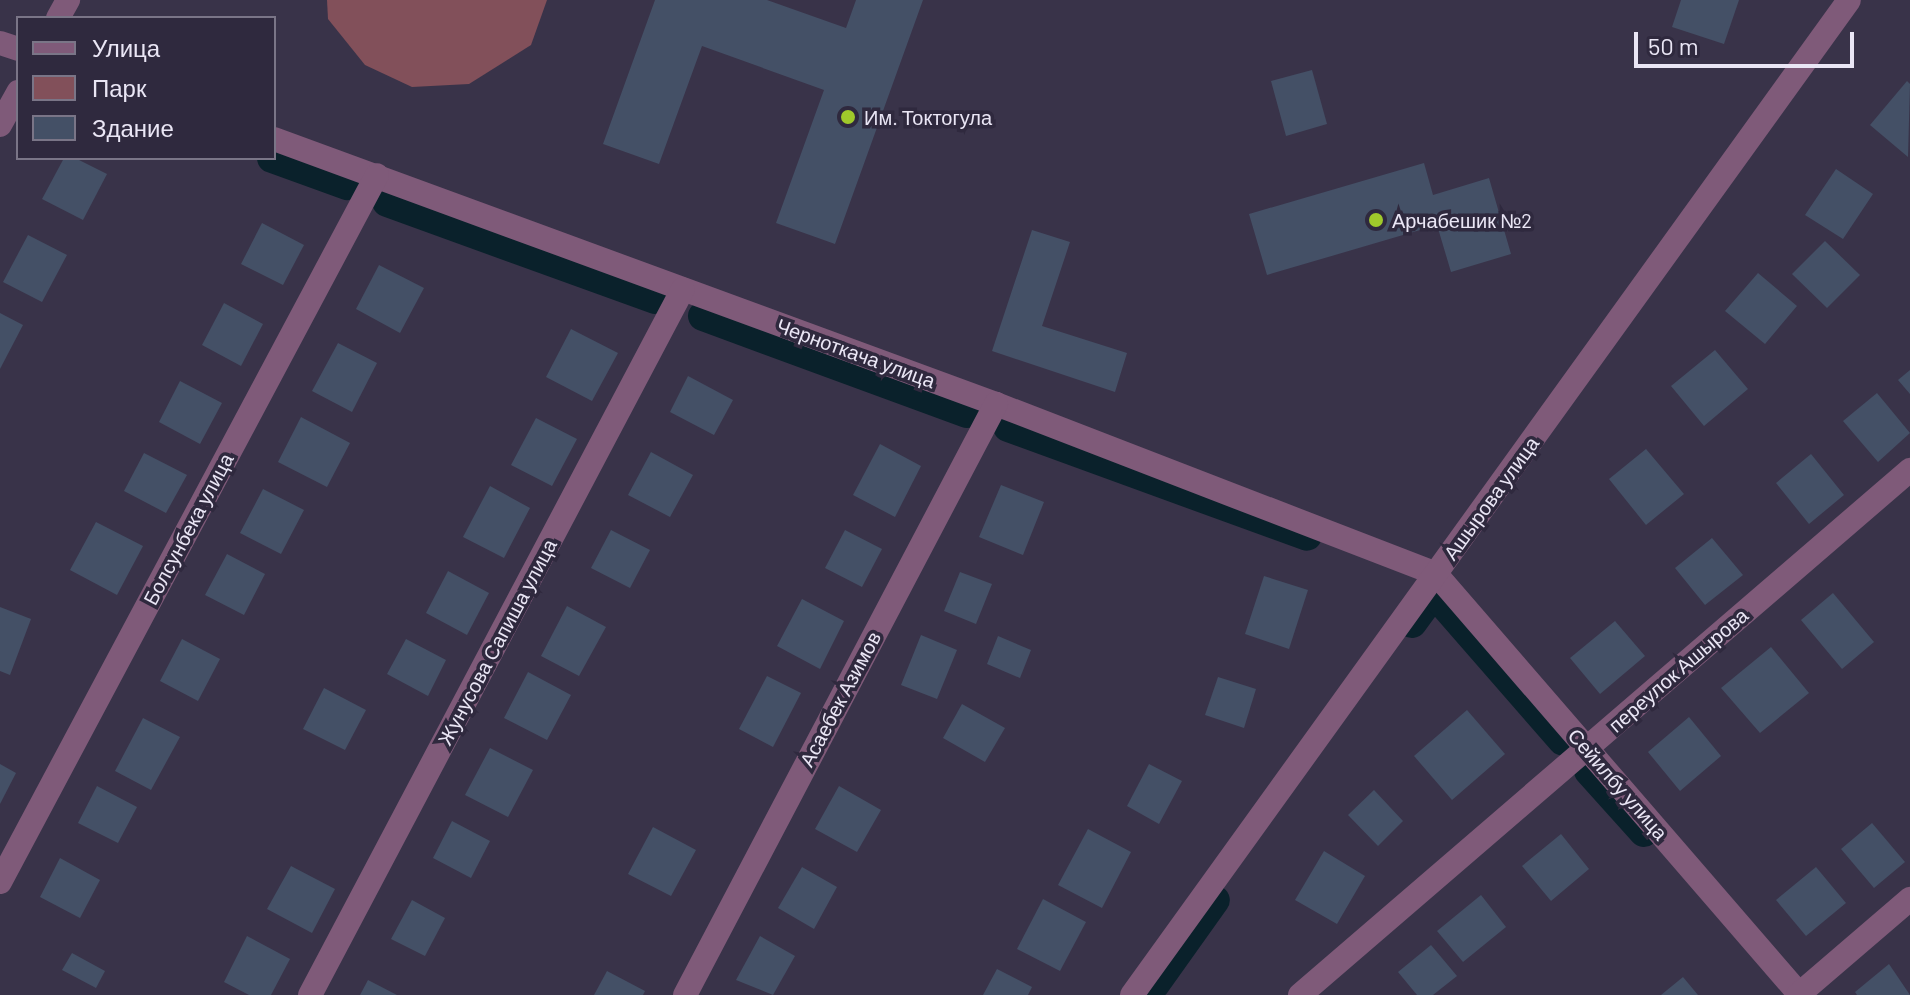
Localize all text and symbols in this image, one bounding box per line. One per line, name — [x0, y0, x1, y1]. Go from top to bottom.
legend — [16, 16, 276, 160]
scale bar — [1638, 16, 1858, 66]
text: 50 m — [1648, 31, 1699, 60]
text: Улица — [92, 33, 160, 62]
text: Парк — [92, 73, 146, 102]
place label: Им. Токтогула — [864, 105, 992, 129]
marker: Им. Токтогула — [839, 108, 857, 126]
text: Здание — [92, 113, 174, 142]
place label: Арчабешик №2 — [1392, 208, 1532, 232]
marker: Арчабешик №2 — [1367, 211, 1385, 229]
street label: Черноткача улица — [773, 313, 939, 393]
street label: Ашырова улица — [1438, 432, 1544, 564]
street label: Болсунбека улица — [138, 449, 238, 609]
street label: Жунусова Сапиша улица — [432, 535, 562, 749]
street label: переулок Ашырова — [1603, 603, 1753, 737]
street label: Асаебек Азимов — [794, 627, 886, 771]
street label: Сейилбу улица — [1563, 723, 1673, 845]

